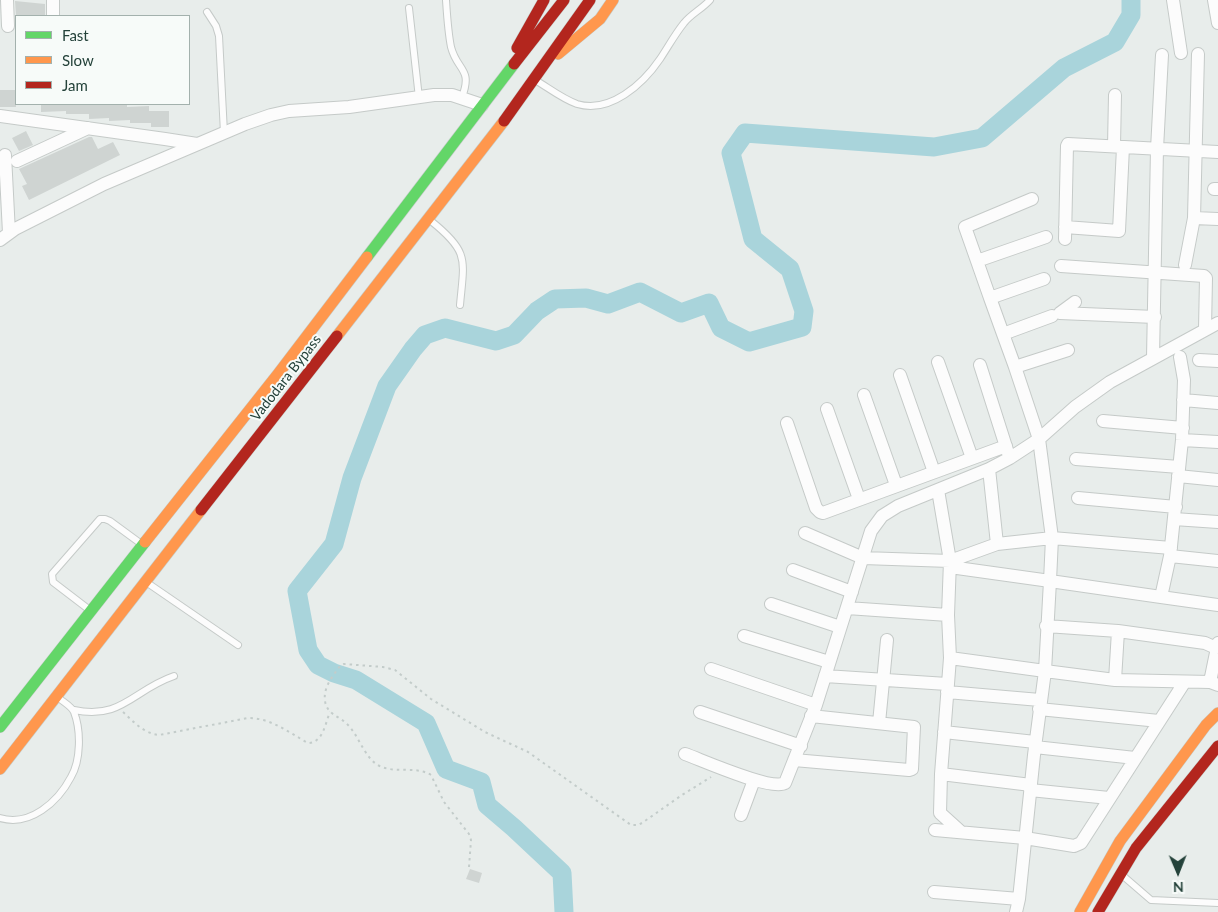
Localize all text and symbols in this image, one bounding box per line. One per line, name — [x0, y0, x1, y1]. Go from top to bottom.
legend — [15, 15, 190, 105]
text: Fast — [62, 26, 89, 44]
text: Slow — [62, 51, 94, 69]
text: Jam — [62, 76, 88, 94]
street label: Vadodara Bypass — [247, 332, 325, 424]
north arrow — [1153, 847, 1203, 897]
text: N — [1173, 879, 1184, 896]

